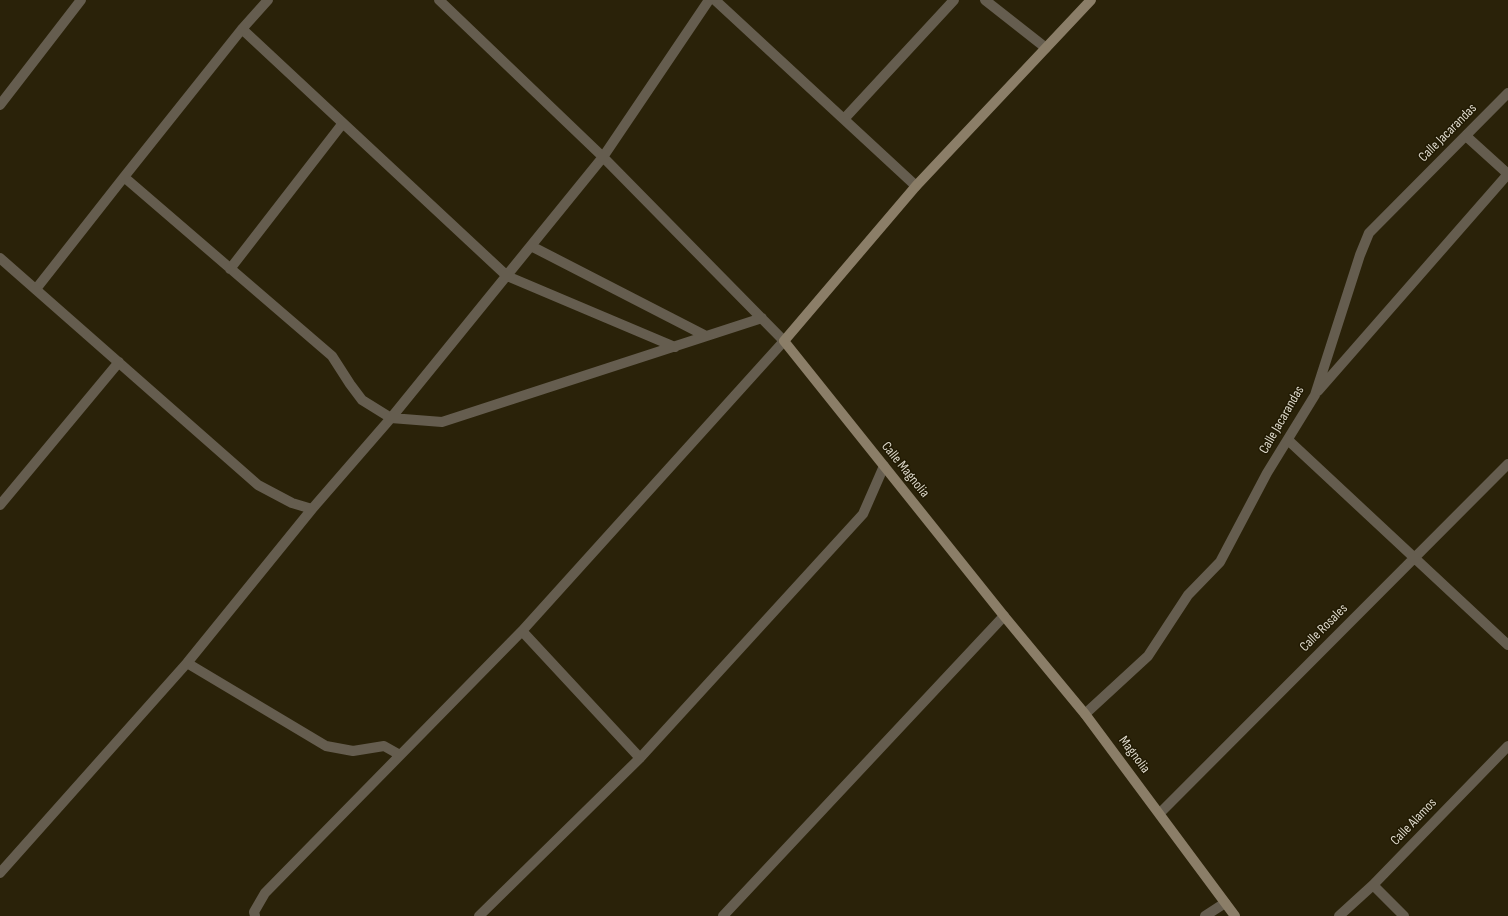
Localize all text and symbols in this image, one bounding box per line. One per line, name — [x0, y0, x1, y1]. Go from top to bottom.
street label: Calle Jacarandas — [1415, 100, 1481, 166]
street label: Calle Jacarandas — [1256, 383, 1308, 457]
street label: Calle Magnolia — [877, 439, 933, 501]
street label: Calle Rosales — [1297, 601, 1351, 655]
street label: Magnolia — [1115, 733, 1153, 777]
street label: Calle Alamos — [1387, 795, 1441, 849]

